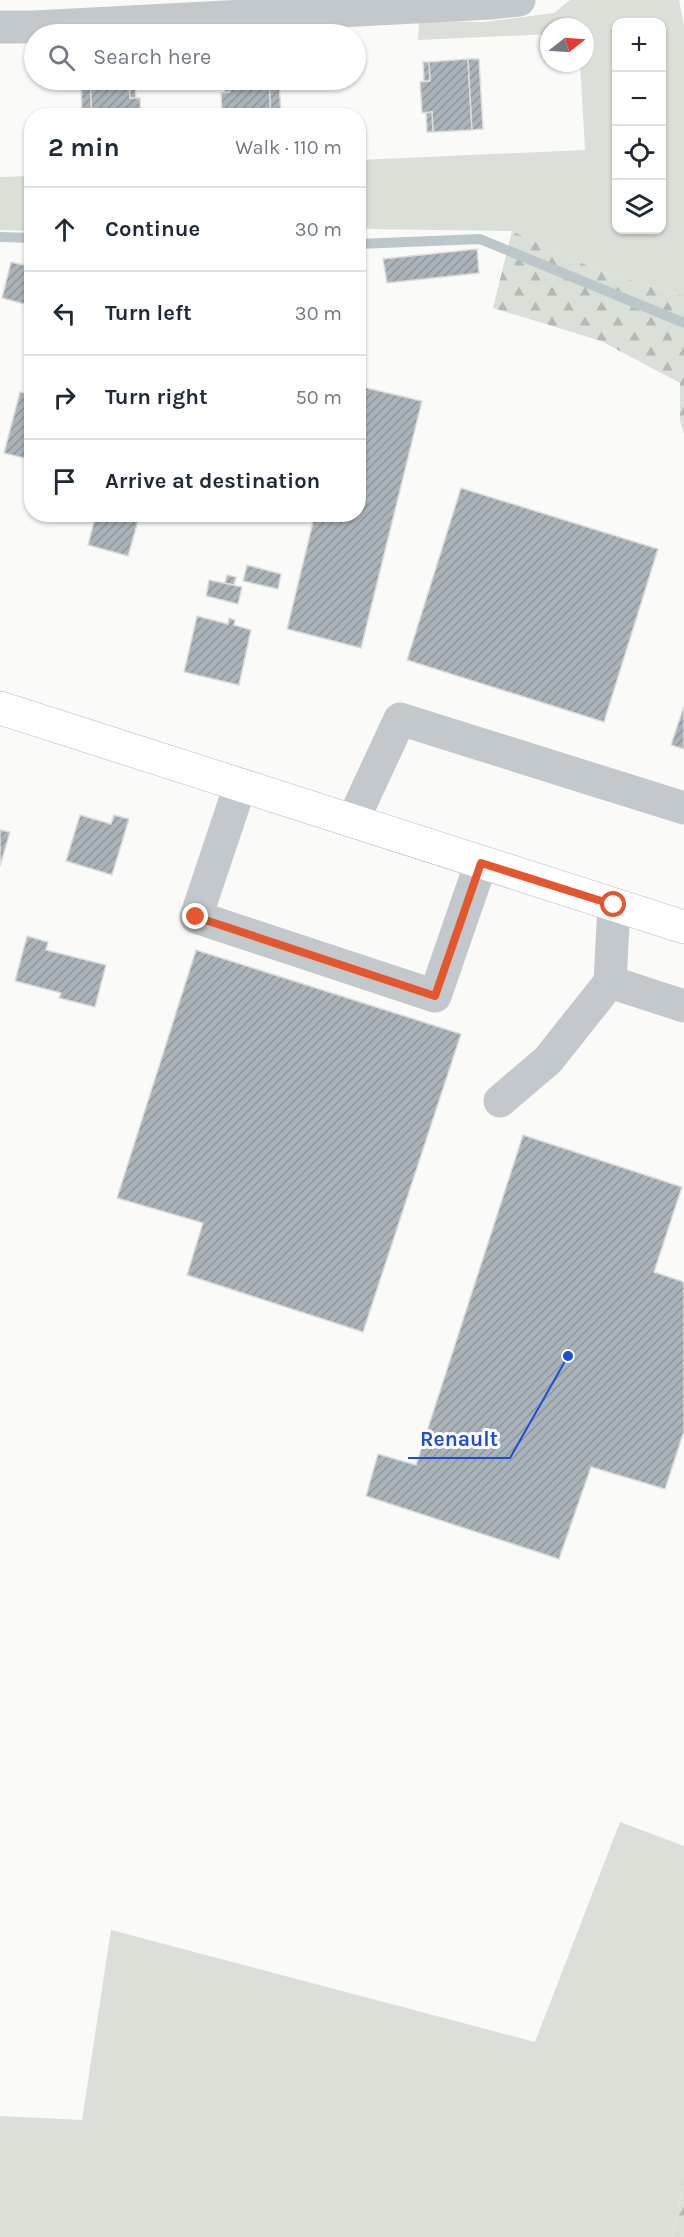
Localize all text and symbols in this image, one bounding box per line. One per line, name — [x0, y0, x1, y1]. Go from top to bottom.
north arrow — [540, 18, 594, 72]
map controls — [612, 18, 666, 234]
button: + — [612, 18, 666, 72]
search box — [24, 24, 366, 90]
icon: search — [45, 41, 78, 74]
text: Search here — [93, 44, 211, 70]
button: − — [612, 72, 666, 126]
button: locate — [612, 126, 666, 180]
text: 2 min — [48, 132, 120, 163]
text: Walk · 110 m — [235, 136, 342, 159]
button: layers — [612, 180, 666, 234]
icon: ahead — [48, 213, 81, 246]
text: Continue — [105, 216, 200, 242]
text: 30 m — [295, 218, 342, 241]
icon: left — [48, 297, 81, 330]
text: Turn left — [105, 300, 192, 326]
text: 30 m — [295, 302, 342, 325]
icon: right — [48, 381, 81, 414]
text: Turn right — [105, 384, 208, 410]
text: 50 m — [295, 386, 342, 409]
icon: arrive — [48, 465, 81, 498]
text: Arrive at destination — [105, 468, 320, 494]
route start — [600, 891, 626, 917]
route end — [182, 903, 208, 929]
callout: Renault — [408, 1419, 510, 1458]
text: Renault — [420, 1427, 498, 1451]

